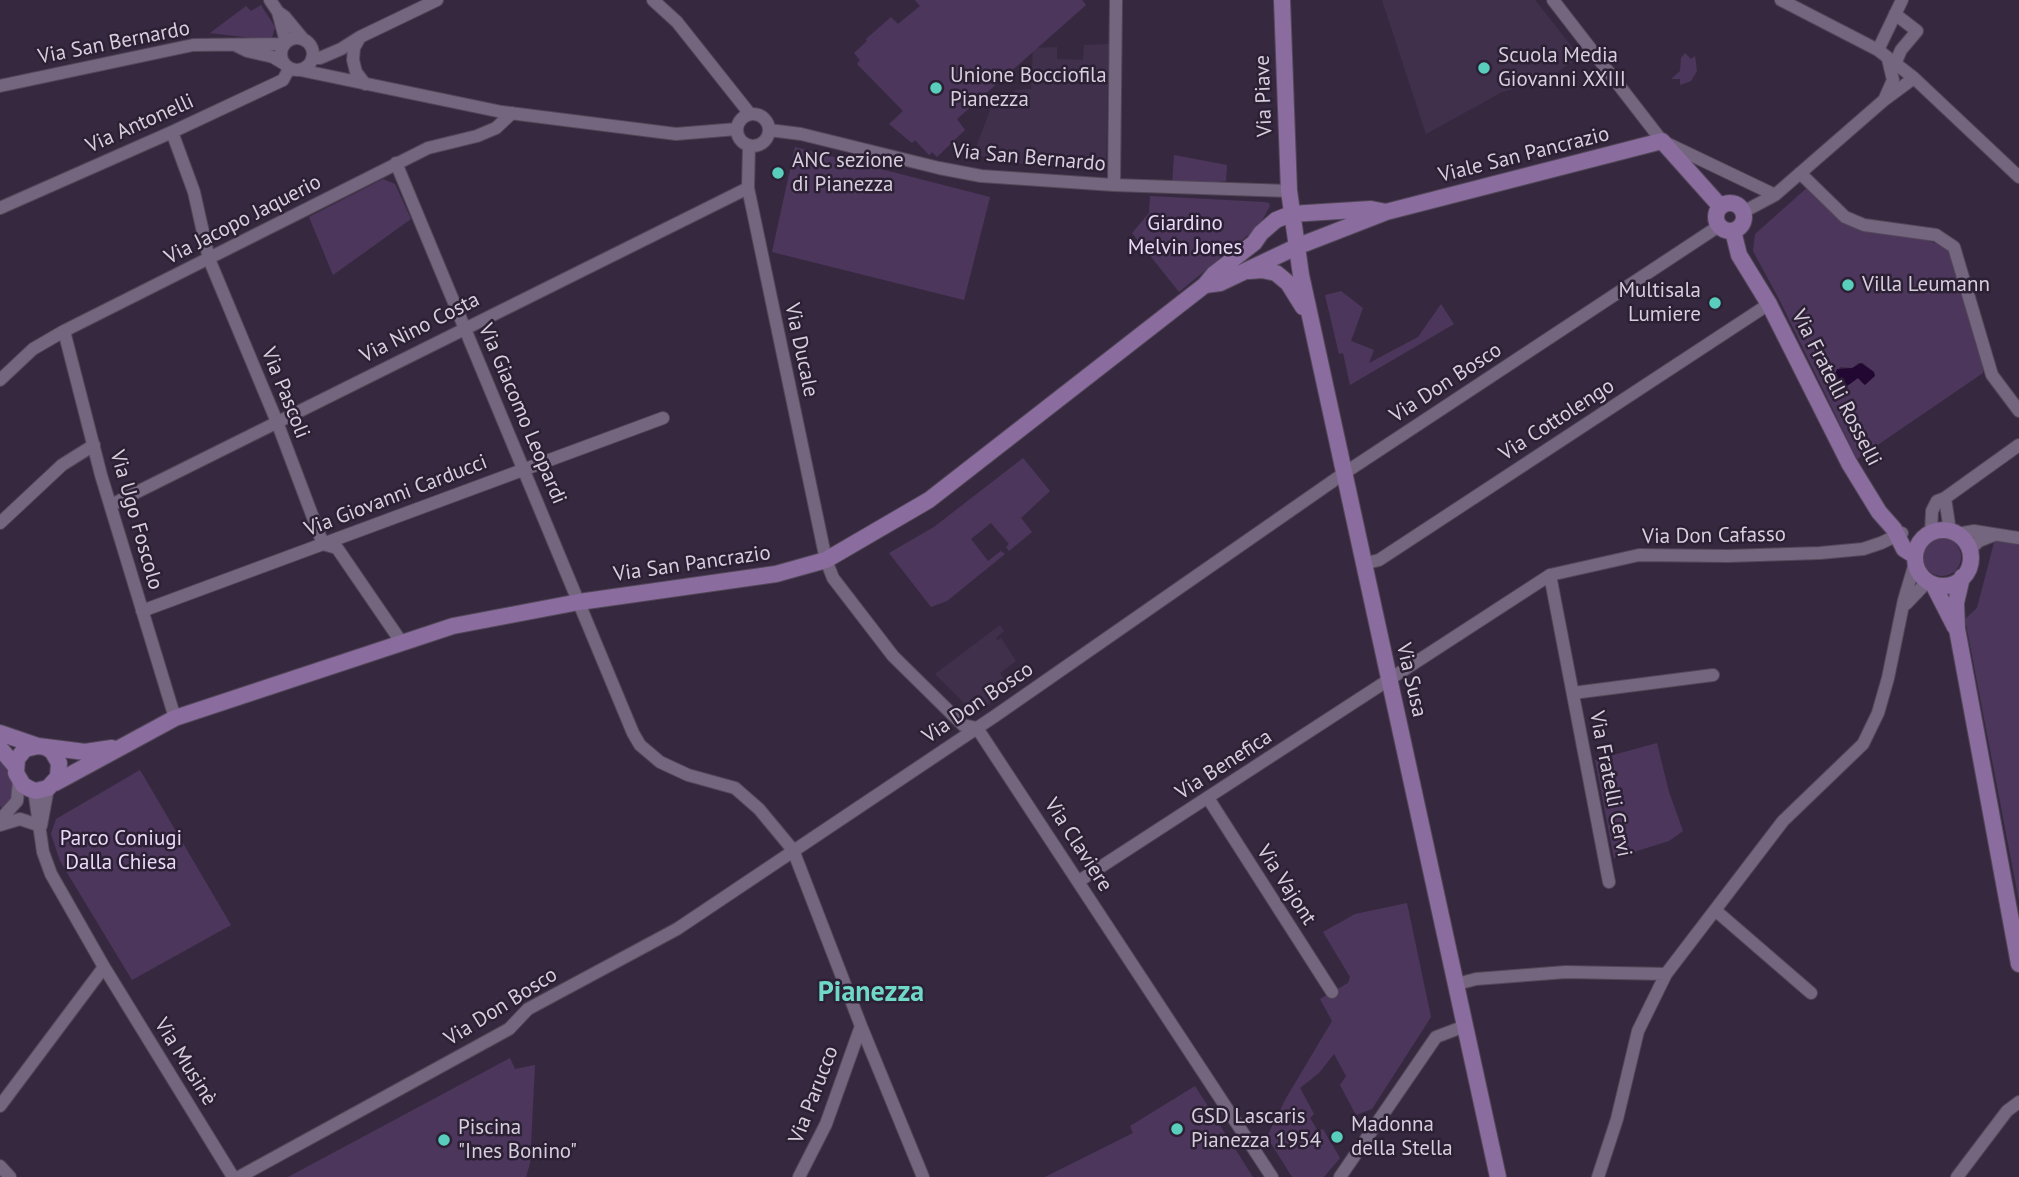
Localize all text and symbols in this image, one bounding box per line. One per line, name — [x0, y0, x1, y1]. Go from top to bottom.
street label: Via San Bernardo — [36, 16, 192, 70]
place label: Scuola Media Giovanni XXIII — [1498, 43, 1626, 93]
street label: Via Piave — [1250, 55, 1278, 137]
marker: Scuola Media Giovanni XXIII — [1476, 60, 1492, 76]
place label: Unione Bocciofila Pianezza — [950, 63, 1107, 113]
marker: Unione Bocciofila Pianezza — [928, 80, 944, 96]
street label: Via Antonelli — [82, 89, 198, 159]
street label: Viale San Pancrazio — [1436, 122, 1612, 188]
street label: Via San Bernardo — [951, 139, 1107, 177]
place label: ANC sezione di Pianezza — [792, 148, 904, 198]
marker: ANC sezione di Pianezza — [770, 165, 786, 181]
street label: Via Jacopo Jaquerio — [160, 170, 326, 270]
park label: Giardino Melvin Jones — [1128, 211, 1242, 261]
place label: Villa Leumann — [1862, 272, 1990, 298]
marker: Villa Leumann — [1840, 277, 1856, 293]
place label: Multisala Lumiere — [1618, 278, 1701, 328]
street label: Via Nino Costa — [356, 287, 484, 369]
marker: Multisala Lumiere — [1707, 295, 1723, 311]
street label: Via Ducale — [779, 301, 823, 399]
street label: Via Fratelli Rosselli — [1786, 306, 1886, 470]
street label: Via Giacomo Leopardi — [473, 320, 571, 508]
street label: Via Don Bosco — [1385, 338, 1507, 428]
street label: Via Pascoli — [255, 344, 315, 442]
street label: Via Cottolengo — [1495, 373, 1619, 467]
street label: Via Ugo Foscolo — [104, 447, 168, 593]
street label: Via Giovanni Carducci — [301, 450, 491, 542]
street label: Via Don Cafasso — [1642, 522, 1786, 550]
street label: Via San Pancrazio — [612, 540, 772, 588]
street label: Via Susa — [1390, 640, 1432, 720]
street label: Via Don Bosco — [918, 657, 1038, 749]
street label: Via Fratelli Cervi — [1584, 709, 1636, 859]
street label: Via Benefica — [1171, 725, 1277, 805]
street label: Via Claviere — [1038, 794, 1118, 896]
park label: Parco Coniugi Dalla Chiesa — [60, 826, 182, 876]
street label: Via Vajont — [1251, 840, 1321, 930]
street label: Via Don Bosco — [440, 962, 562, 1052]
district label: Pianezza — [818, 976, 924, 1010]
street label: Via Musinè — [148, 1014, 222, 1110]
street label: Via Parucco — [784, 1043, 844, 1147]
place label: GSD Lascaris Pianezza 1954 — [1191, 1104, 1321, 1154]
place label: Madonna della Stella — [1351, 1112, 1453, 1162]
place label: Piscina "Ines Bonino" — [458, 1115, 577, 1165]
marker: GSD Lascaris Pianezza 1954 — [1169, 1121, 1185, 1137]
marker: Madonna della Stella — [1329, 1129, 1345, 1145]
marker: Piscina "Ines Bonino" — [436, 1132, 452, 1148]

